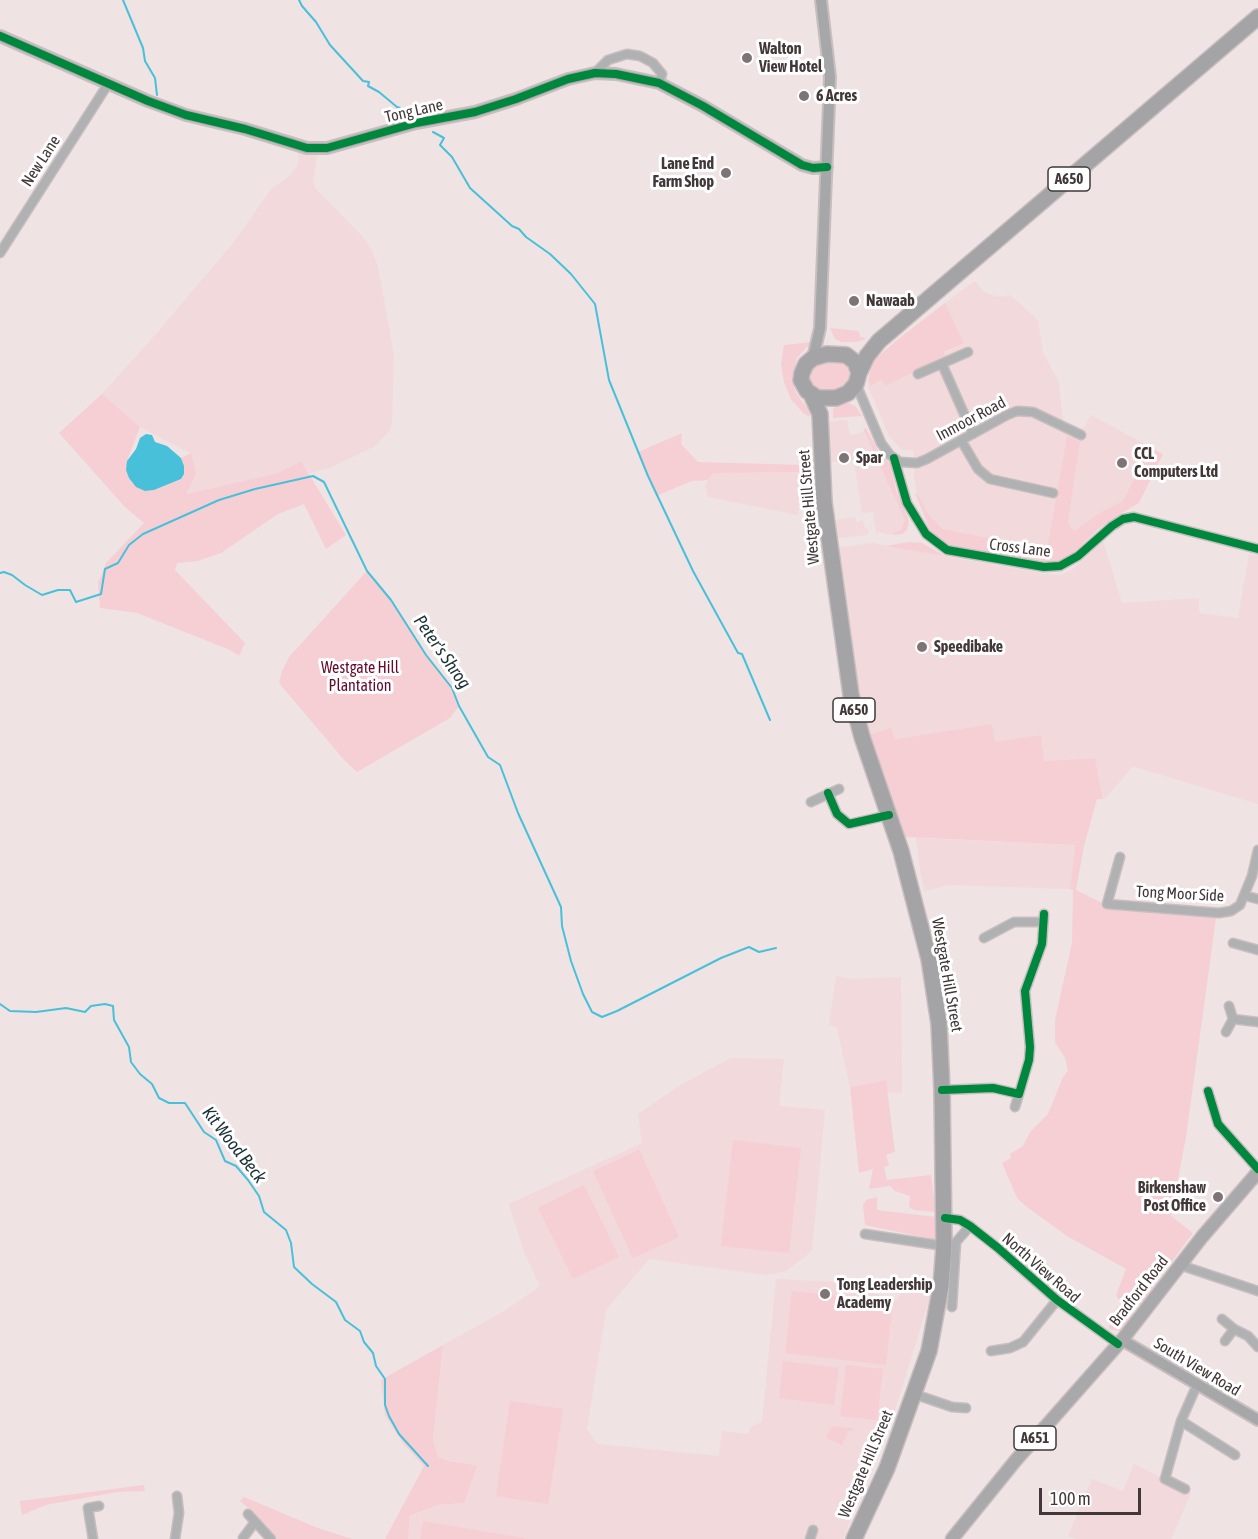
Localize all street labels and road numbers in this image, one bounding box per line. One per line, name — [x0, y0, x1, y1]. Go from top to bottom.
street label: Tong Lane — [383, 95, 445, 127]
street label: New Lane — [17, 132, 65, 190]
road number: A650 — [1048, 167, 1090, 191]
street label: Inmoor Road — [933, 393, 1009, 445]
street label: Westgate Hill Street — [794, 449, 824, 565]
street label: Cross Lane — [988, 535, 1052, 561]
road number: A650 — [833, 698, 875, 722]
street label: Tong Moor Side — [1135, 882, 1225, 906]
street label: Westgate Hill Street — [928, 917, 966, 1033]
street label: North View Road — [998, 1229, 1084, 1307]
street label: Bradford Road — [1106, 1252, 1172, 1330]
street label: South View Road — [1150, 1334, 1244, 1400]
street label: Westgate Hill Street — [835, 1407, 897, 1521]
road number: A651 — [1014, 1426, 1056, 1450]

